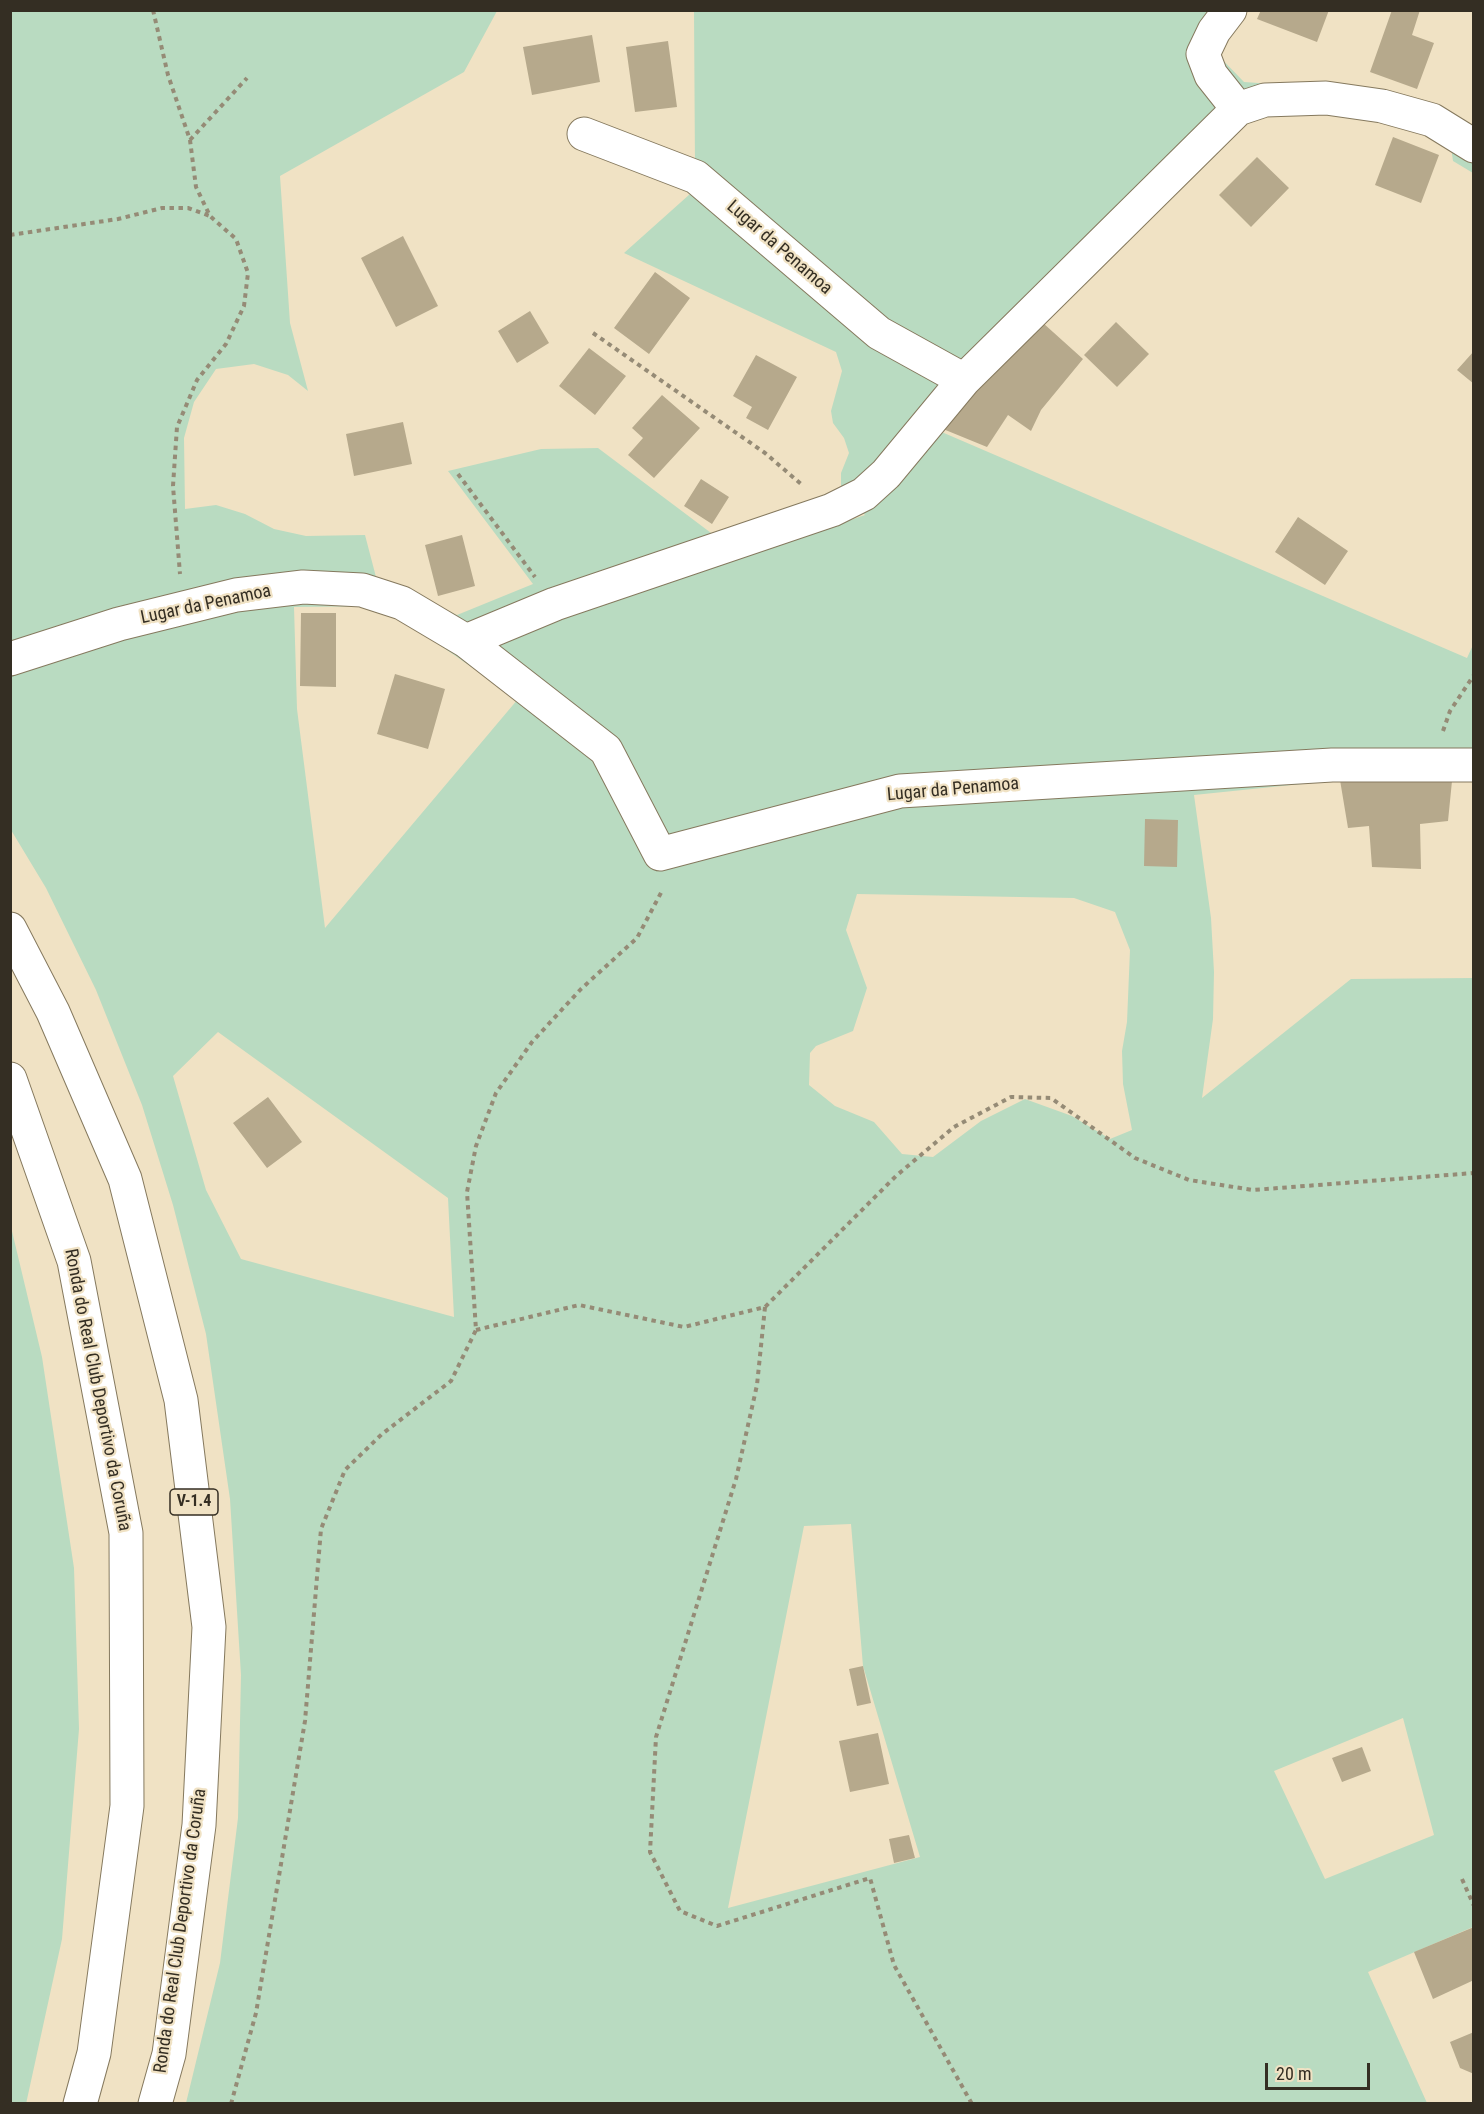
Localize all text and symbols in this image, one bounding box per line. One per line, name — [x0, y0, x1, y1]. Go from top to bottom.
street label: Lugar da Penamoa — [722, 196, 836, 300]
street label: Lugar da Penamoa — [139, 581, 273, 629]
street label: Lugar da Penamoa — [886, 773, 1020, 807]
street label: Ronda do Real Club Deportivo da Coruña — [59, 1247, 135, 1533]
road number: V-1.4 — [170, 1489, 218, 1515]
street label: Ronda do Real Club Deportivo da Coruña — [150, 1787, 212, 2075]
scale bar — [1268, 2051, 1373, 2089]
text: 20 m — [1276, 2063, 1311, 2084]

